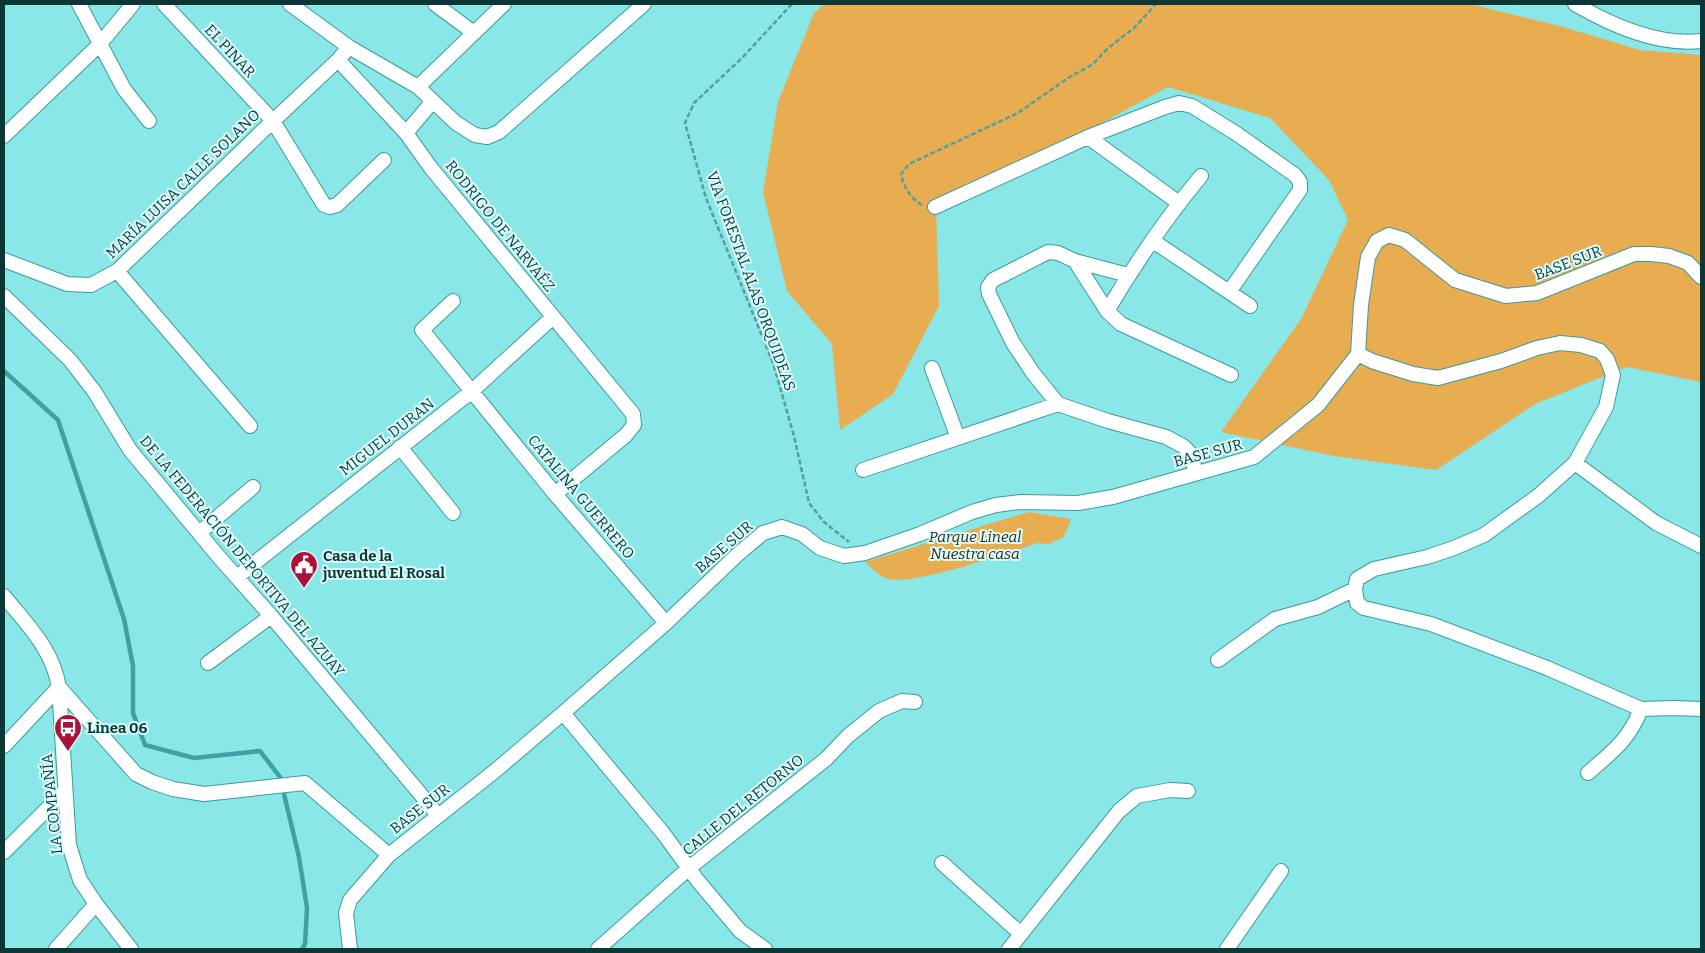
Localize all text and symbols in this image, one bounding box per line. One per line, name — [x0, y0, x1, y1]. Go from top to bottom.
street label: EL PINAR — [201, 21, 259, 81]
street label: MARÍA LUISA CALLE SOLANO — [102, 106, 264, 262]
street label: RODRIGO DE NARVAÉZ — [442, 157, 558, 295]
street label: VIA FORESTAL ALAS ORQUIDEAS — [703, 169, 799, 393]
street label: BASE SUR — [1532, 242, 1604, 284]
street label: MIGUEL DURAN — [336, 394, 438, 480]
street label: CATALINA GUERRERO — [524, 431, 638, 563]
street label: DE LA FEDERACIÓN DEPORTIVA DEL AZUAY — [136, 432, 348, 680]
street label: BASE SUR — [1172, 435, 1244, 471]
street label: BASE SUR — [692, 517, 757, 577]
park label: Parque Lineal Nuestra casa — [929, 528, 1021, 563]
place label: Casa de la juventud El Rosal — [322, 547, 445, 582]
public building icon: Casa de la juventud El Rosal — [289, 550, 319, 589]
bus stop icon: Linea 06 — [53, 713, 83, 752]
place label: Linea 06 — [87, 719, 148, 737]
street label: CALLE DEL RETORNO — [679, 751, 807, 859]
street label: LA COMPAÑÍA — [38, 752, 66, 855]
street label: BASE SUR — [387, 780, 453, 838]

